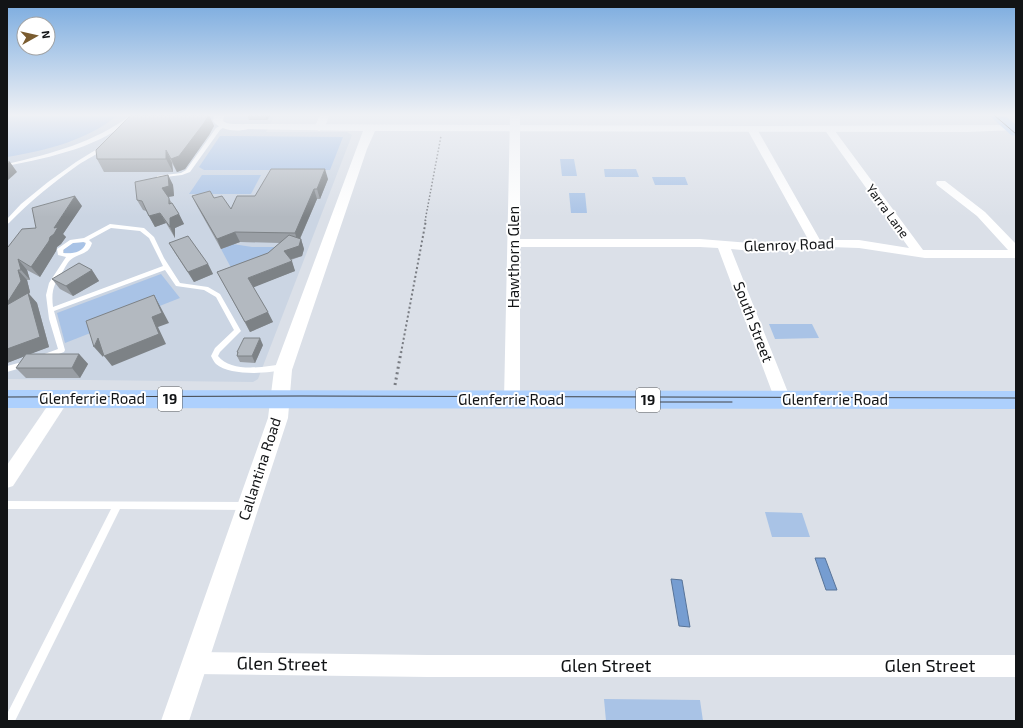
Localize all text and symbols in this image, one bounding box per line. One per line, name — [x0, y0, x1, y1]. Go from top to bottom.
north arrow — [16, 16, 56, 56]
text: N — [39, 30, 53, 39]
street label: Yarra Lane — [863, 181, 913, 241]
street label: Hawthorn Glen — [504, 206, 522, 308]
street label: Glenroy Road — [743, 233, 834, 255]
street label: South Street — [730, 279, 778, 365]
road number: 19 — [158, 387, 182, 411]
road number: 19 — [636, 388, 660, 412]
street label: Glenferrie Road — [39, 389, 145, 407]
street label: Glenferrie Road — [458, 390, 564, 408]
street label: Glenferrie Road — [782, 390, 888, 408]
street label: Callantina Road — [234, 415, 284, 522]
street label: Glen Street — [236, 651, 328, 675]
street label: Glen Street — [561, 654, 652, 676]
street label: Glen Street — [885, 654, 976, 676]

